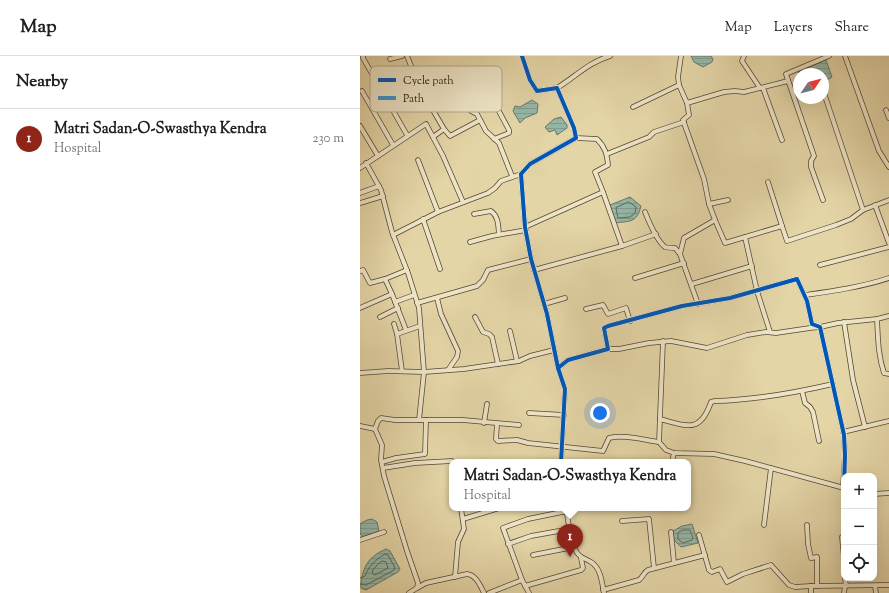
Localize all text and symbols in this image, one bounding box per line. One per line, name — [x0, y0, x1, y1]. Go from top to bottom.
text: Map — [20, 14, 57, 41]
text: Map — [725, 18, 752, 38]
text: Layers — [774, 18, 812, 38]
text: Share — [834, 18, 869, 38]
legend — [370, 66, 502, 112]
north arrow — [793, 68, 829, 104]
text: Nearby — [16, 70, 68, 94]
text: Cycle path — [403, 73, 454, 89]
text: Path — [403, 91, 425, 107]
text: Matri Sadan-O-Swasthya Kendra — [54, 119, 267, 140]
text: 1 — [27, 130, 31, 148]
text: 230 m — [312, 130, 344, 148]
text: Hospital — [54, 140, 101, 158]
your location — [590, 403, 610, 423]
popup — [449, 459, 691, 511]
text: Matri Sadan-O-Swasthya Kendra — [464, 466, 676, 487]
map controls — [841, 473, 877, 581]
button: + — [841, 473, 877, 509]
text: Hospital — [464, 487, 511, 505]
button: − — [841, 509, 877, 545]
pin: 1 — [557, 524, 583, 557]
button: locate — [841, 545, 877, 581]

